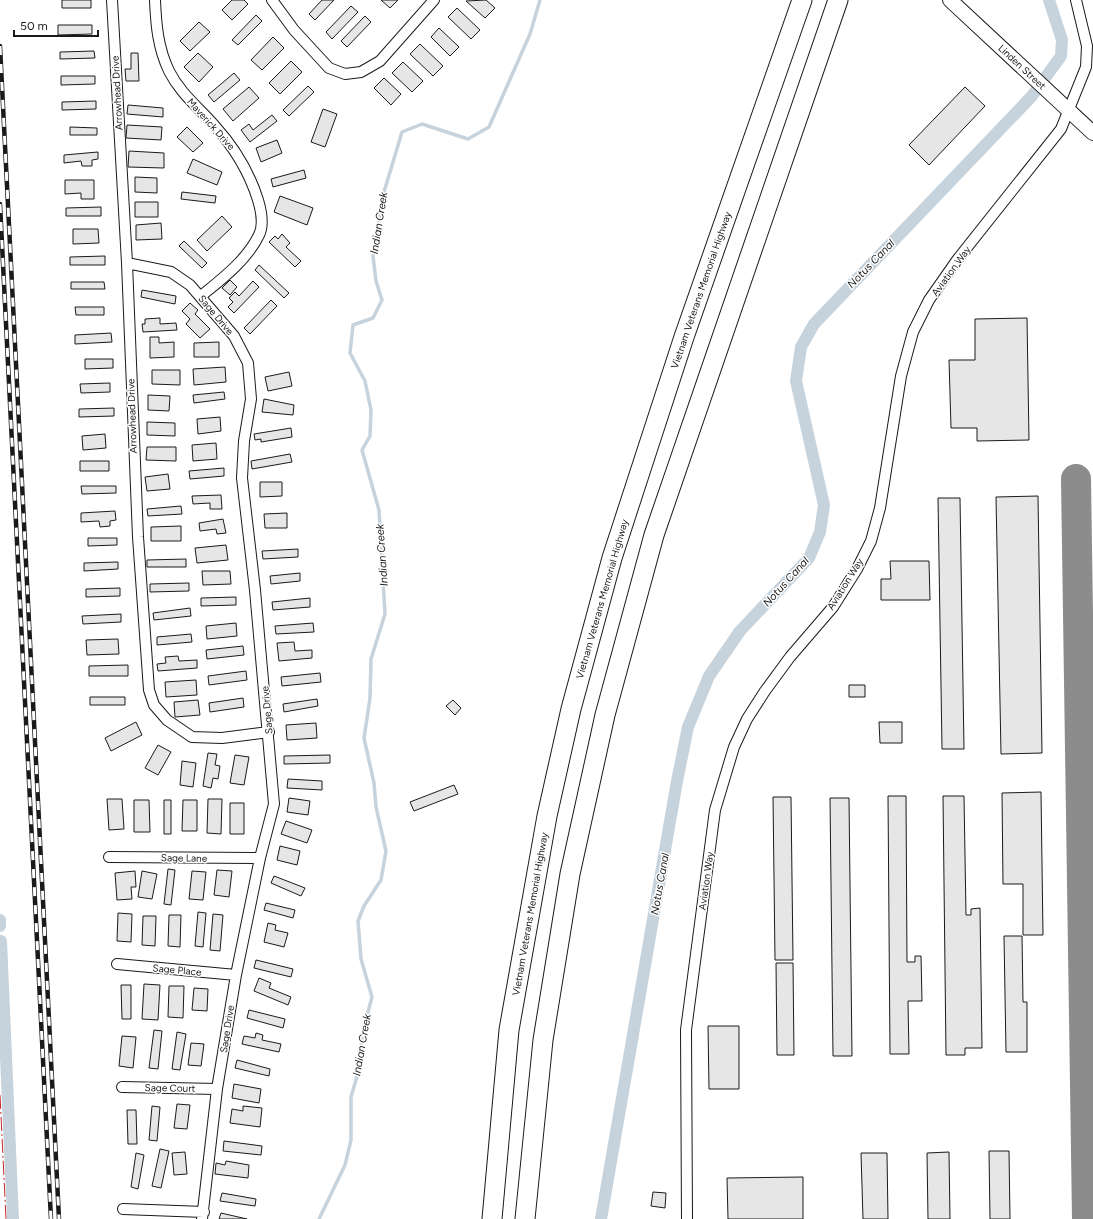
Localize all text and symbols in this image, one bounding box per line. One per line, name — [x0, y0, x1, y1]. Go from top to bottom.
scale bar — [14, 12, 98, 38]
text: 50 m — [20, 19, 48, 33]
street label: Linden Street — [995, 42, 1049, 93]
street label: Arrowhead Drive — [109, 55, 125, 131]
street label: Maverick Drive — [184, 95, 238, 153]
water label: Indian Creek — [368, 190, 390, 255]
street label: Vietnam Veterans Memorial Highway — [668, 209, 734, 370]
water label: Notus Canal — [845, 237, 898, 291]
street label: Aviation Way — [928, 243, 974, 299]
street label: Sage Drive — [196, 292, 237, 338]
street label: Arrowhead Drive — [124, 378, 140, 454]
street label: Vietnam Veterans Memorial Highway — [573, 517, 631, 680]
water label: Indian Creek — [373, 523, 391, 587]
water label: Notus Canal — [760, 554, 812, 610]
street label: Aviation Way — [824, 555, 866, 612]
street label: Sage Drive — [258, 685, 276, 735]
street label: Vietnam Veterans Memorial Highway — [509, 831, 551, 997]
street label: Aviation Way — [695, 850, 717, 911]
street label: Sage Lane — [161, 851, 208, 865]
water label: Notus Canal — [648, 851, 672, 916]
street label: Sage Place — [152, 961, 203, 979]
street label: Sage Drive — [217, 1004, 237, 1054]
water label: Indian Creek — [350, 1012, 374, 1077]
street label: Sage Court — [144, 1081, 196, 1095]

